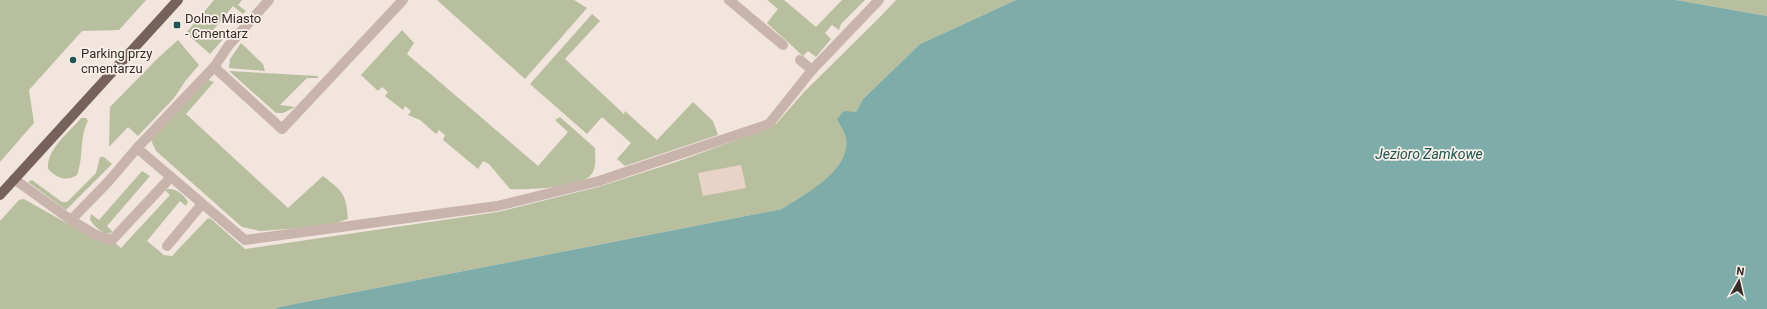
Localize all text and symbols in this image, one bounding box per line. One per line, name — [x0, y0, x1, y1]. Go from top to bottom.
place label: Dolne Miasto - Cmentarz — [185, 11, 261, 41]
marker: Dolne Miasto - Cmentarz — [172, 20, 182, 30]
place label: Parking przy cmentarzu — [81, 46, 152, 76]
marker: Parking przy cmentarzu — [68, 55, 78, 65]
water label: Jezioro Zamkowe — [1375, 146, 1483, 162]
north arrow — [1719, 261, 1759, 301]
text: N — [1736, 265, 1745, 279]

